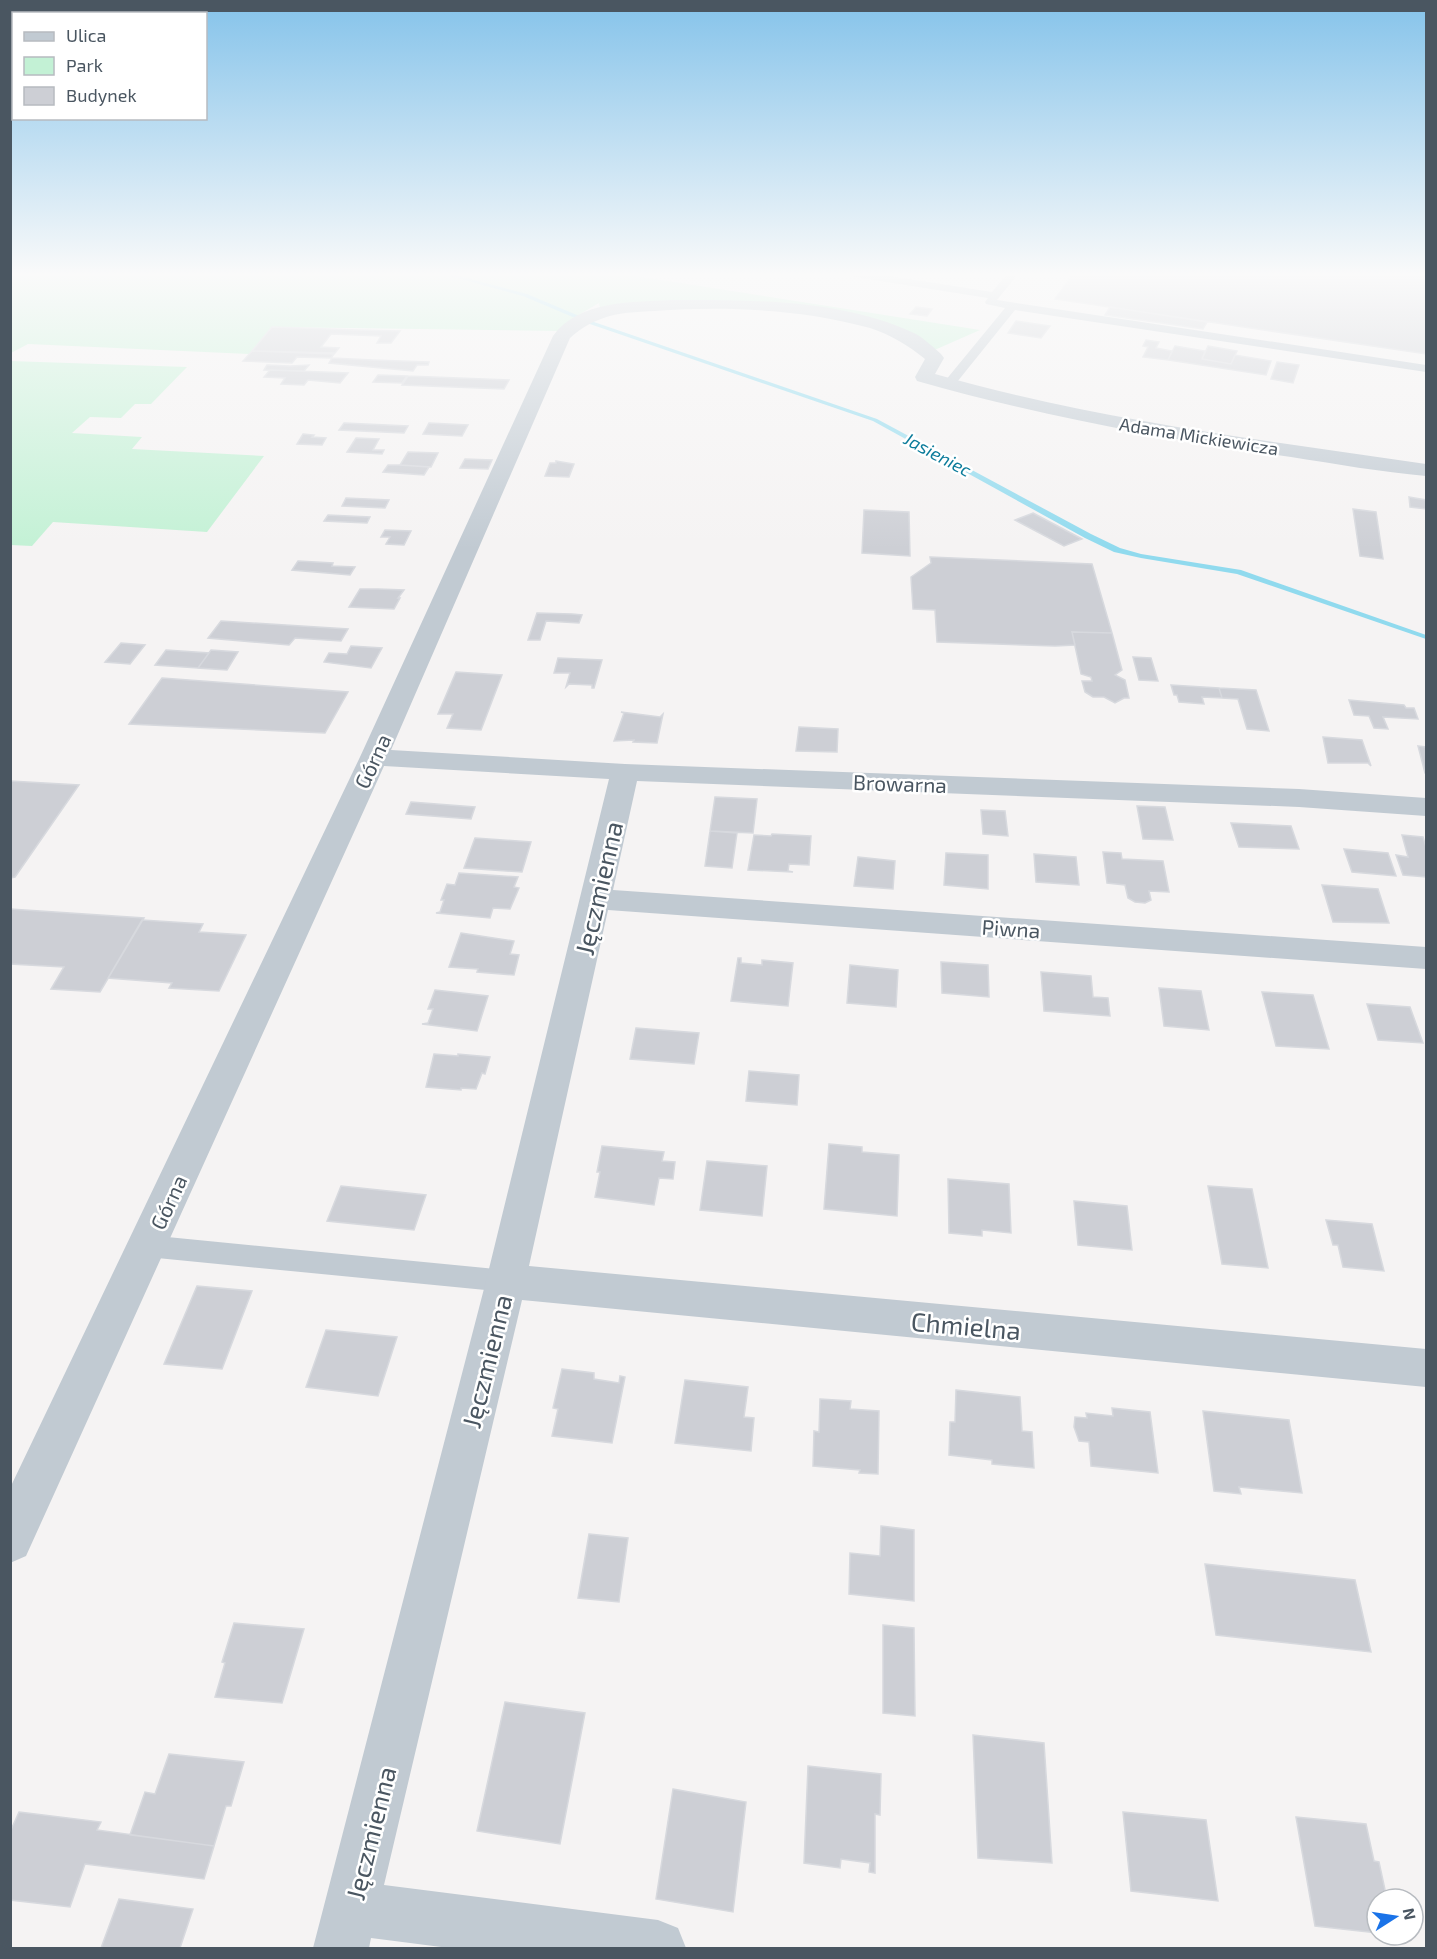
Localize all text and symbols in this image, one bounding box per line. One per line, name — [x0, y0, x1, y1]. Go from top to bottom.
legend — [12, 12, 207, 120]
text: Ulica — [66, 24, 106, 46]
text: Park — [66, 54, 103, 76]
text: Budynek — [66, 84, 137, 106]
street label: Adama Mickiewicza — [1118, 413, 1280, 459]
water label: Jasieniec — [900, 427, 976, 481]
street label: Górna — [349, 730, 395, 792]
street label: Browarna — [853, 769, 947, 797]
street label: Jęczmienna — [568, 818, 628, 958]
street label: Piwna — [981, 913, 1041, 943]
street label: Górna — [145, 1171, 191, 1233]
street label: Jęczmienna — [454, 1291, 518, 1431]
street label: Chmielna — [910, 1305, 1022, 1345]
street label: Jęczmienna — [338, 1763, 402, 1903]
north arrow — [1365, 1887, 1425, 1947]
text: N — [1400, 1906, 1421, 1921]

